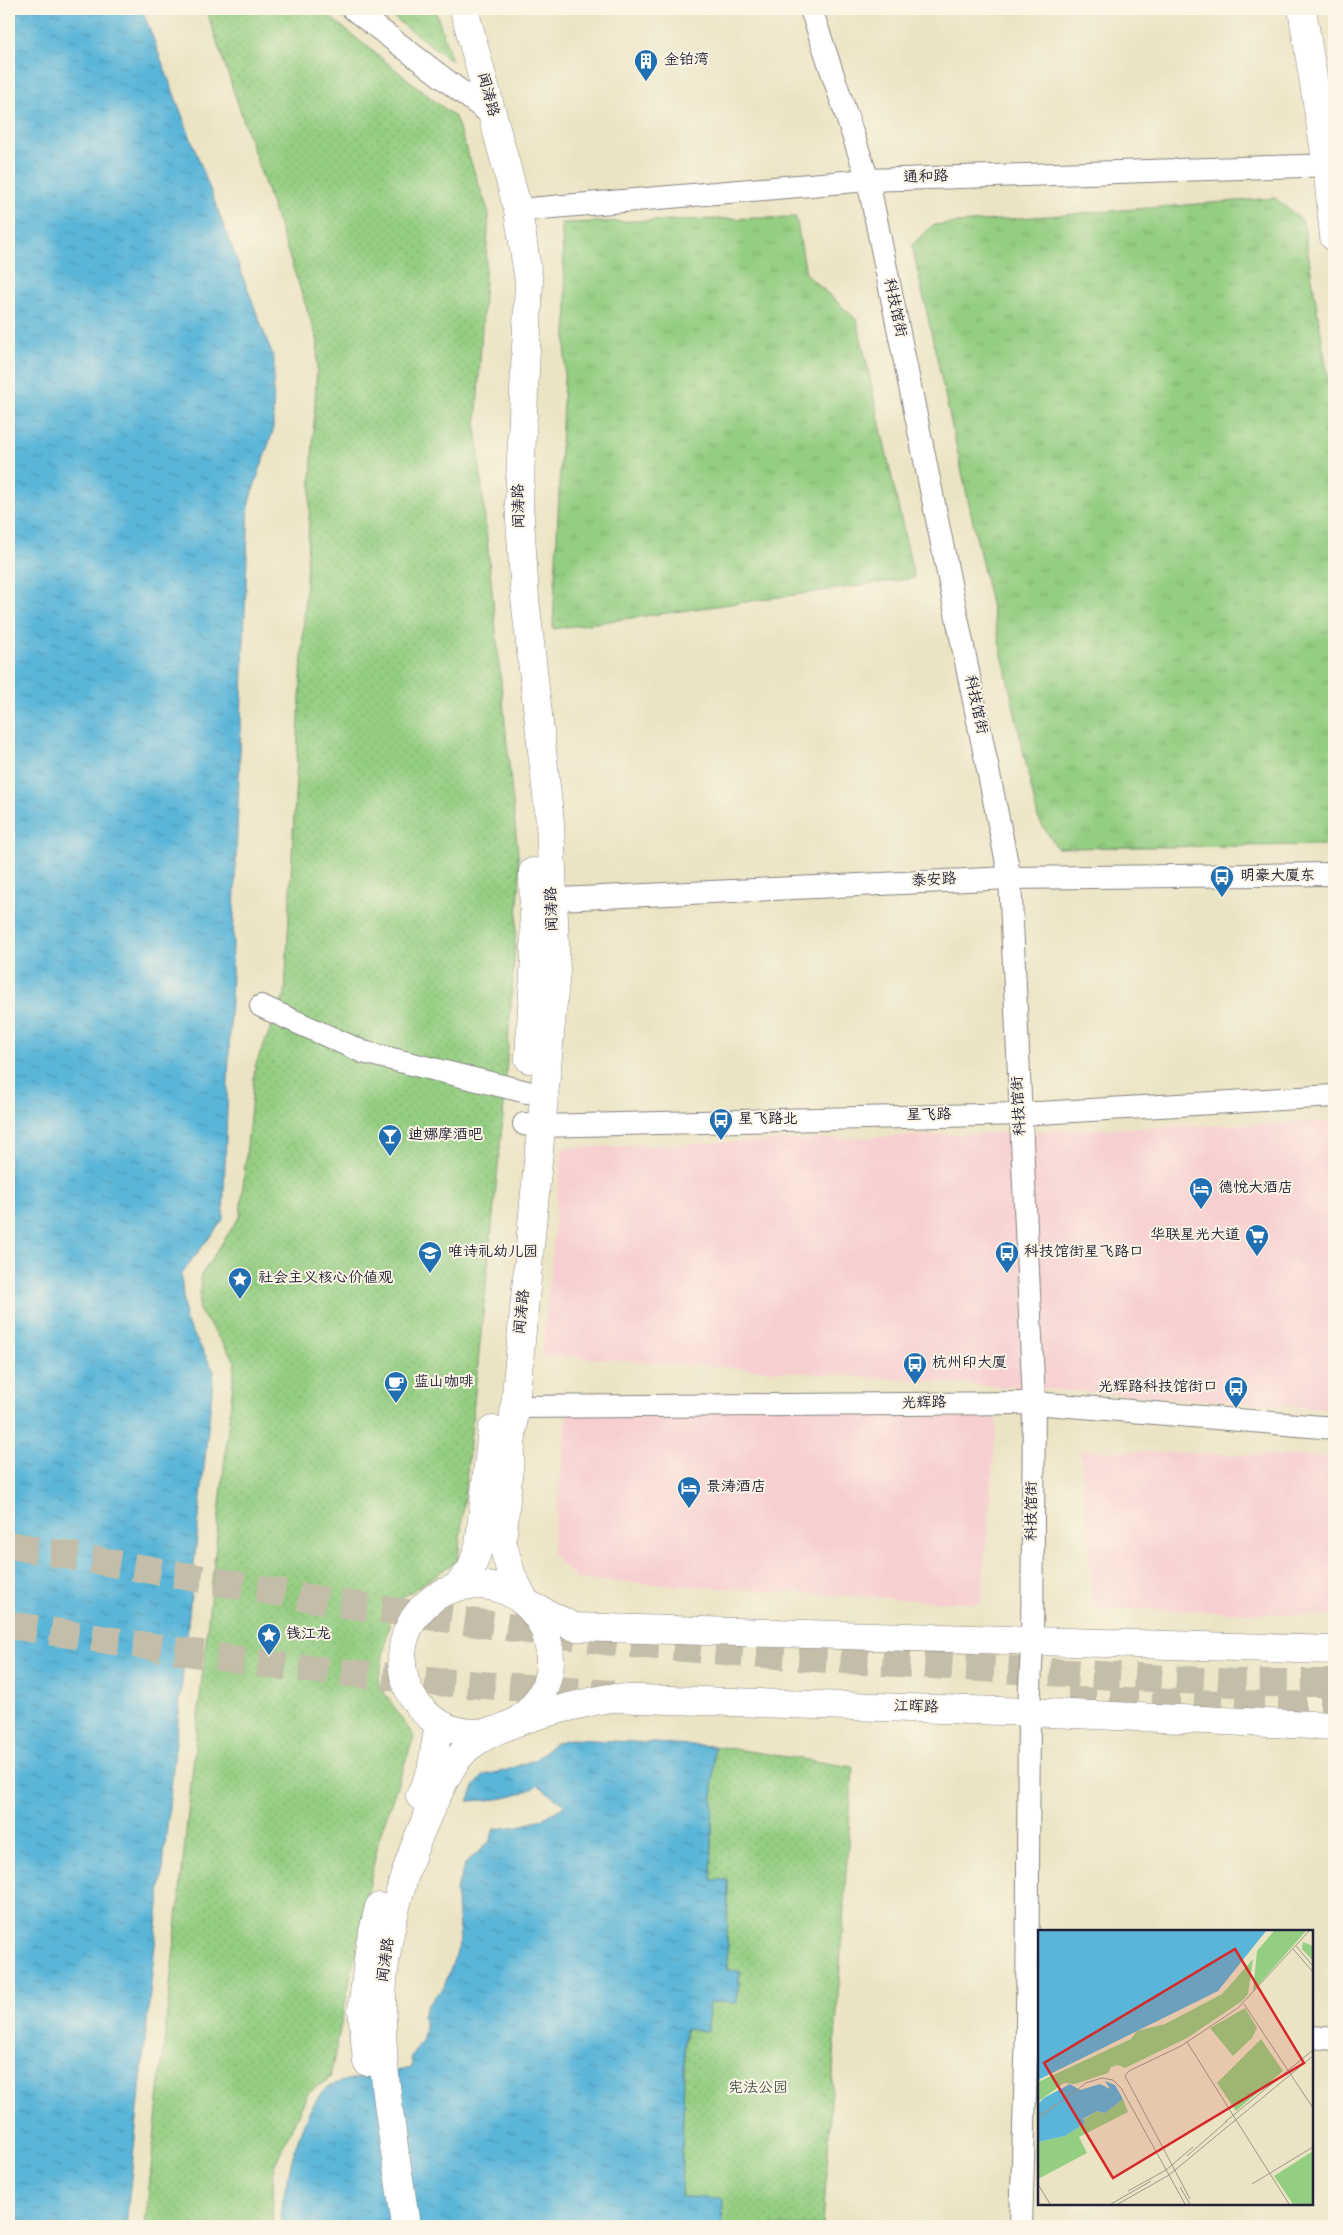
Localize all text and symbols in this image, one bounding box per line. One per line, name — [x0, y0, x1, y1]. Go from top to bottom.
building icon: 金铂湾 — [633, 48, 659, 82]
place label: 金铂湾 — [664, 51, 709, 70]
street label: 闻涛路 — [472, 71, 502, 119]
street label: 通和路 — [903, 168, 949, 188]
street label: 科技馆街 — [879, 277, 910, 339]
street label: 闻涛路 — [511, 483, 529, 529]
street label: 科技馆街 — [960, 674, 991, 736]
bus stop icon: 明豪大厦东 — [1209, 864, 1235, 898]
place label: 明豪大厦东 — [1240, 868, 1315, 886]
street label: 泰安路 — [911, 871, 957, 891]
street label: 闻涛路 — [543, 886, 563, 932]
street label: 科技馆街 — [1008, 1076, 1031, 1136]
bus stop icon: 星飞路北 — [708, 1107, 734, 1141]
street label: 星飞路 — [906, 1107, 952, 1125]
place label: 星飞路北 — [738, 1111, 798, 1129]
bar icon: 迪娜摩酒吧 — [377, 1123, 403, 1157]
place label: 迪娜摩酒吧 — [408, 1127, 483, 1145]
hotel icon: 德悦大酒店 — [1188, 1176, 1214, 1210]
place label: 德悦大酒店 — [1218, 1179, 1293, 1198]
supermarket icon: 华联星光大道 — [1244, 1223, 1270, 1257]
place label: 华联星光大道 — [1150, 1227, 1240, 1245]
school or university icon: 唯诗礼幼儿园 — [417, 1240, 443, 1274]
bus stop icon: 科技馆街星飞路口 — [994, 1240, 1020, 1274]
place label: 科技馆街星飞路口 — [1024, 1243, 1144, 1262]
place label: 唯诗礼幼儿园 — [448, 1244, 538, 1262]
place icon: 社会主义核心价值观 — [227, 1266, 253, 1300]
place label: 社会主义核心价值观 — [258, 1270, 393, 1288]
street label: 闻涛路 — [512, 1289, 534, 1335]
bus stop icon: 杭州印大厦 — [902, 1351, 928, 1385]
place label: 杭州印大厦 — [932, 1354, 1007, 1373]
cafe icon: 蓝山咖啡 — [383, 1370, 409, 1404]
place label: 蓝山咖啡 — [414, 1374, 474, 1392]
bus stop icon: 光辉路科技馆街口 — [1223, 1375, 1249, 1409]
place label: 光辉路科技馆街口 — [1098, 1378, 1218, 1397]
street label: 光辉路 — [901, 1395, 947, 1413]
hotel icon: 景涛酒店 — [676, 1475, 702, 1509]
place label: 景涛酒店 — [706, 1479, 766, 1497]
street label: 科技馆街 — [1023, 1481, 1042, 1541]
place icon: 钱江龙 — [256, 1622, 282, 1656]
place label: 钱江龙 — [286, 1626, 331, 1644]
street label: 江晖路 — [893, 1698, 939, 1718]
inset map — [1038, 1930, 1313, 2205]
street label: 闻涛路 — [375, 1936, 399, 1984]
park label: 宪法公园 — [728, 2080, 788, 2098]

